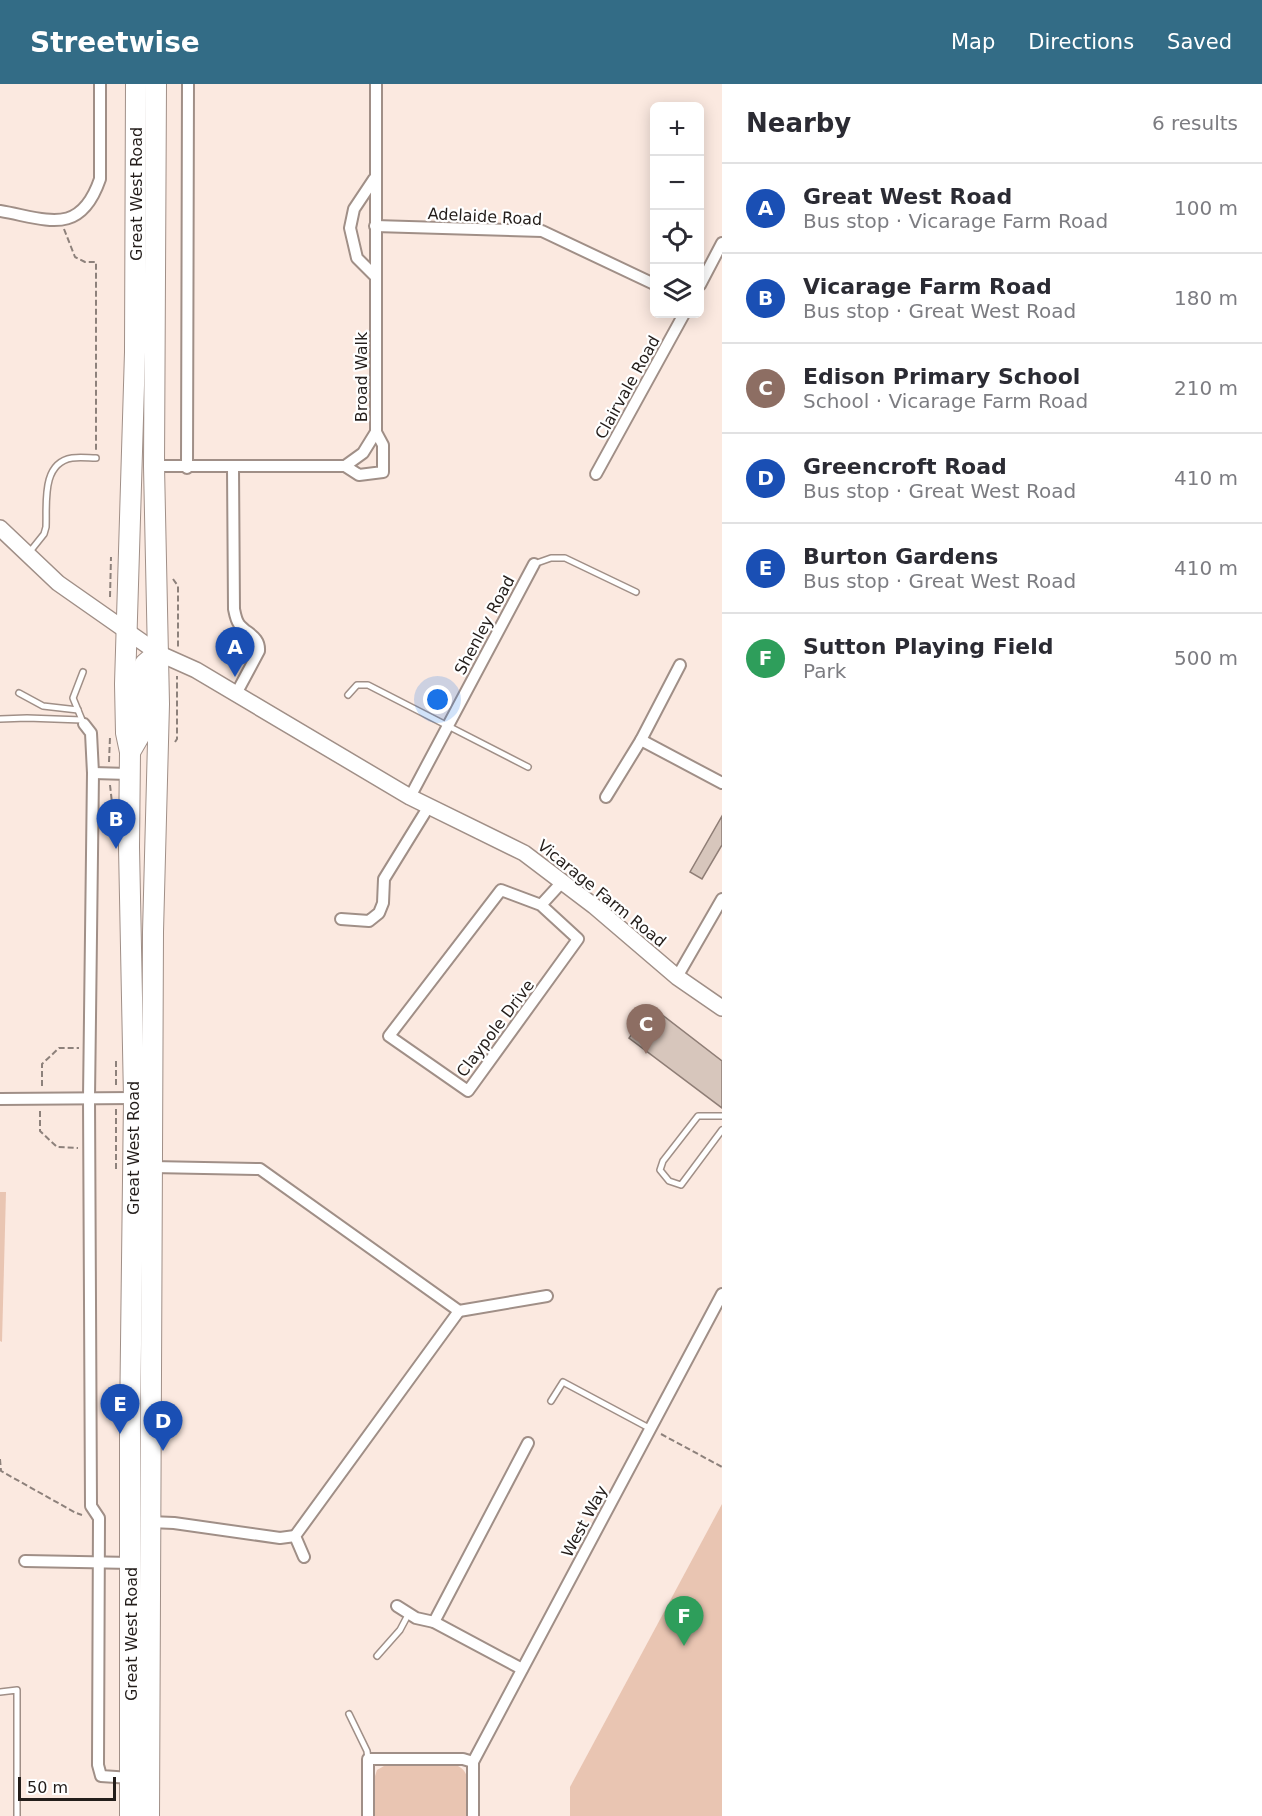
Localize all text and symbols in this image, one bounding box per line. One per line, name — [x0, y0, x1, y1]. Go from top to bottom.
text: Streetwise — [30, 26, 200, 59]
text: Map — [951, 30, 995, 54]
text: Directions — [1028, 30, 1134, 54]
text: Saved — [1167, 30, 1232, 54]
map controls — [650, 102, 704, 318]
button: + — [650, 102, 704, 156]
text: Nearby — [746, 108, 851, 138]
text: 6 results — [1152, 111, 1238, 135]
street label: Great West Road — [127, 127, 146, 261]
button: − — [650, 156, 704, 210]
text: Great West Road — [803, 184, 1012, 209]
text: A — [758, 196, 773, 220]
text: 100 m — [1174, 196, 1238, 220]
street label: Adelaide Road — [427, 204, 543, 229]
text: Bus stop · Vicarage Farm Road — [803, 209, 1108, 233]
button: locate — [650, 210, 704, 264]
button: layers — [650, 264, 704, 318]
text: Vicarage Farm Road — [803, 274, 1052, 299]
text: B — [758, 286, 773, 310]
text: 180 m — [1174, 286, 1238, 310]
text: Bus stop · Great West Road — [803, 299, 1076, 323]
street label: Broad Walk — [352, 331, 371, 422]
street label: Clairvale Road — [591, 332, 664, 442]
text: Edison Primary School — [803, 364, 1080, 389]
text: C — [758, 376, 773, 400]
text: 210 m — [1174, 376, 1238, 400]
text: School · Vicarage Farm Road — [803, 389, 1088, 413]
text: Greencroft Road — [803, 454, 1007, 479]
text: D — [757, 466, 774, 490]
text: 410 m — [1174, 466, 1238, 490]
text: Bus stop · Great West Road — [803, 479, 1076, 503]
text: Burton Gardens — [803, 544, 998, 569]
text: E — [759, 556, 772, 580]
text: 410 m — [1174, 556, 1238, 580]
text: Bus stop · Great West Road — [803, 569, 1076, 593]
street label: Shenley Road — [450, 573, 518, 678]
pin: A — [216, 628, 254, 677]
text: Sutton Playing Field — [803, 634, 1054, 659]
text: F — [759, 646, 772, 670]
text: 500 m — [1174, 646, 1238, 670]
text: Park — [803, 659, 846, 683]
your location — [423, 685, 452, 714]
pin: B — [96, 800, 136, 849]
street label: Vicarage Farm Road — [534, 836, 670, 951]
street label: Claypole Drive — [453, 976, 538, 1081]
pin: C — [626, 1004, 666, 1054]
street label: Great West Road — [124, 1081, 143, 1215]
pin: E — [100, 1384, 140, 1434]
pin: D — [144, 1402, 182, 1451]
street label: West Way — [558, 1482, 611, 1560]
street label: Great West Road — [122, 1567, 141, 1701]
pin: F — [664, 1596, 704, 1646]
scale bar — [18, 1774, 116, 1802]
text: 50 m — [27, 1778, 68, 1797]

